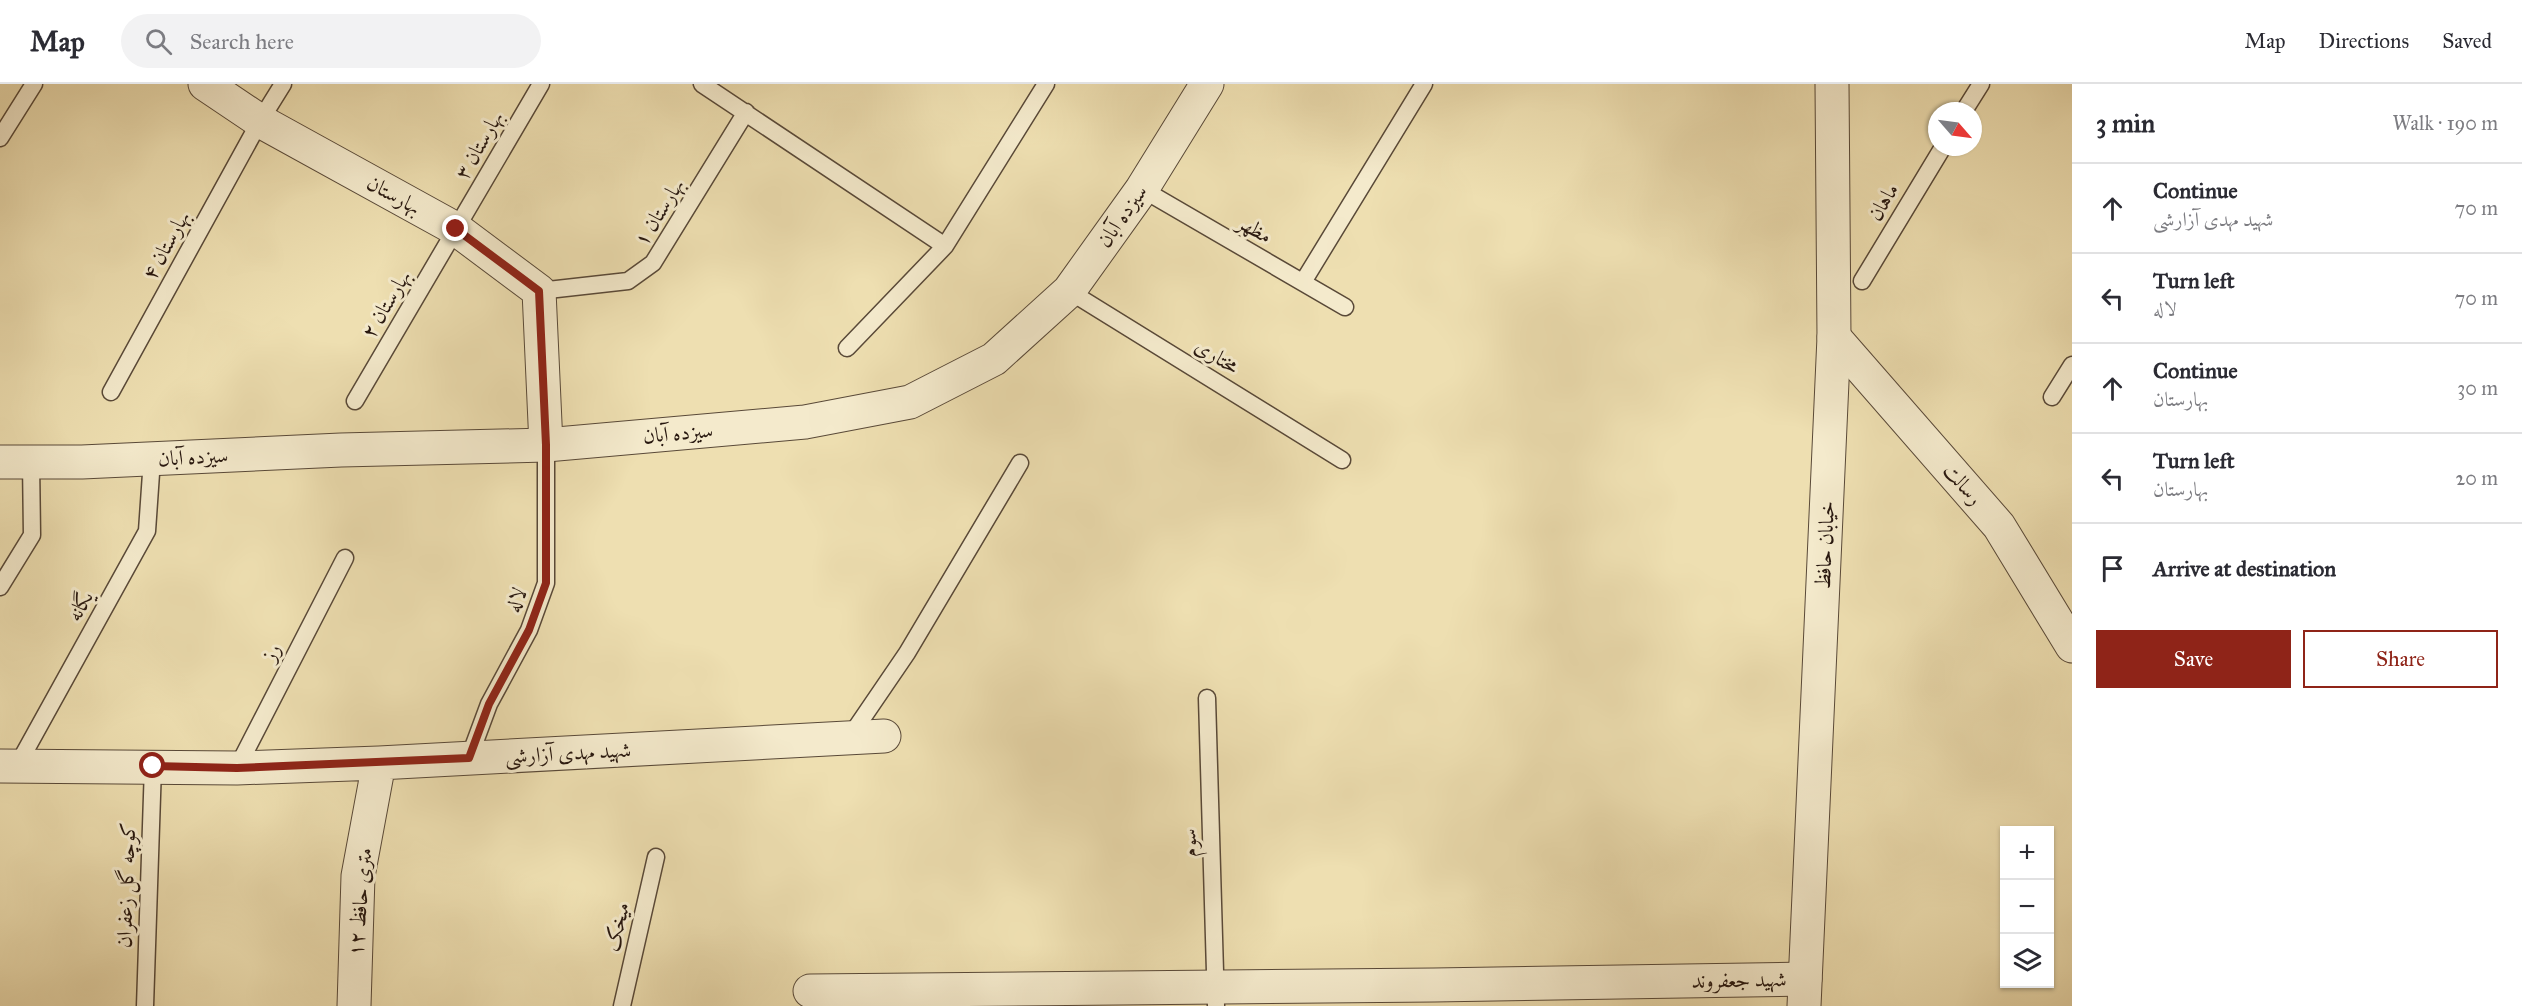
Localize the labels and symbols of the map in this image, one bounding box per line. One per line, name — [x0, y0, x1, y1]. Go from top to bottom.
north arrow — [1928, 102, 1982, 156]
street label: بهارستان ۳ — [449, 106, 510, 184]
street label: بهارستان — [362, 170, 426, 221]
street label: بهارستان ۱ — [628, 173, 691, 251]
street label: ماهان — [1862, 178, 1904, 226]
street label: سیزده آبان — [1091, 180, 1153, 252]
street label: بهارستان ۴ — [136, 206, 196, 285]
street label: مظهر — [1232, 208, 1277, 249]
route end — [442, 215, 468, 241]
street label: بهارستان ۲ — [356, 265, 417, 343]
street label: مختاری — [1190, 333, 1244, 380]
street label: سیزده آبان — [642, 417, 714, 449]
street label: سیزده آبان — [157, 442, 229, 472]
street label: رسالت — [1938, 458, 1988, 510]
street label: خیابان حافظ — [1810, 500, 1840, 590]
street label: لاله — [500, 584, 532, 616]
street label: یگانه — [61, 585, 99, 626]
street label: رز — [255, 639, 286, 667]
street label: شهید مهدی آزارشی — [504, 737, 632, 771]
route start — [139, 752, 165, 778]
street label: کوچه گل زعفران — [111, 822, 143, 948]
street label: سوم — [1176, 828, 1207, 858]
street label: ۱۲ متری حافظ — [342, 847, 378, 957]
street label: میخک — [599, 900, 635, 954]
street label: شهید جعفروند — [1691, 966, 1787, 995]

